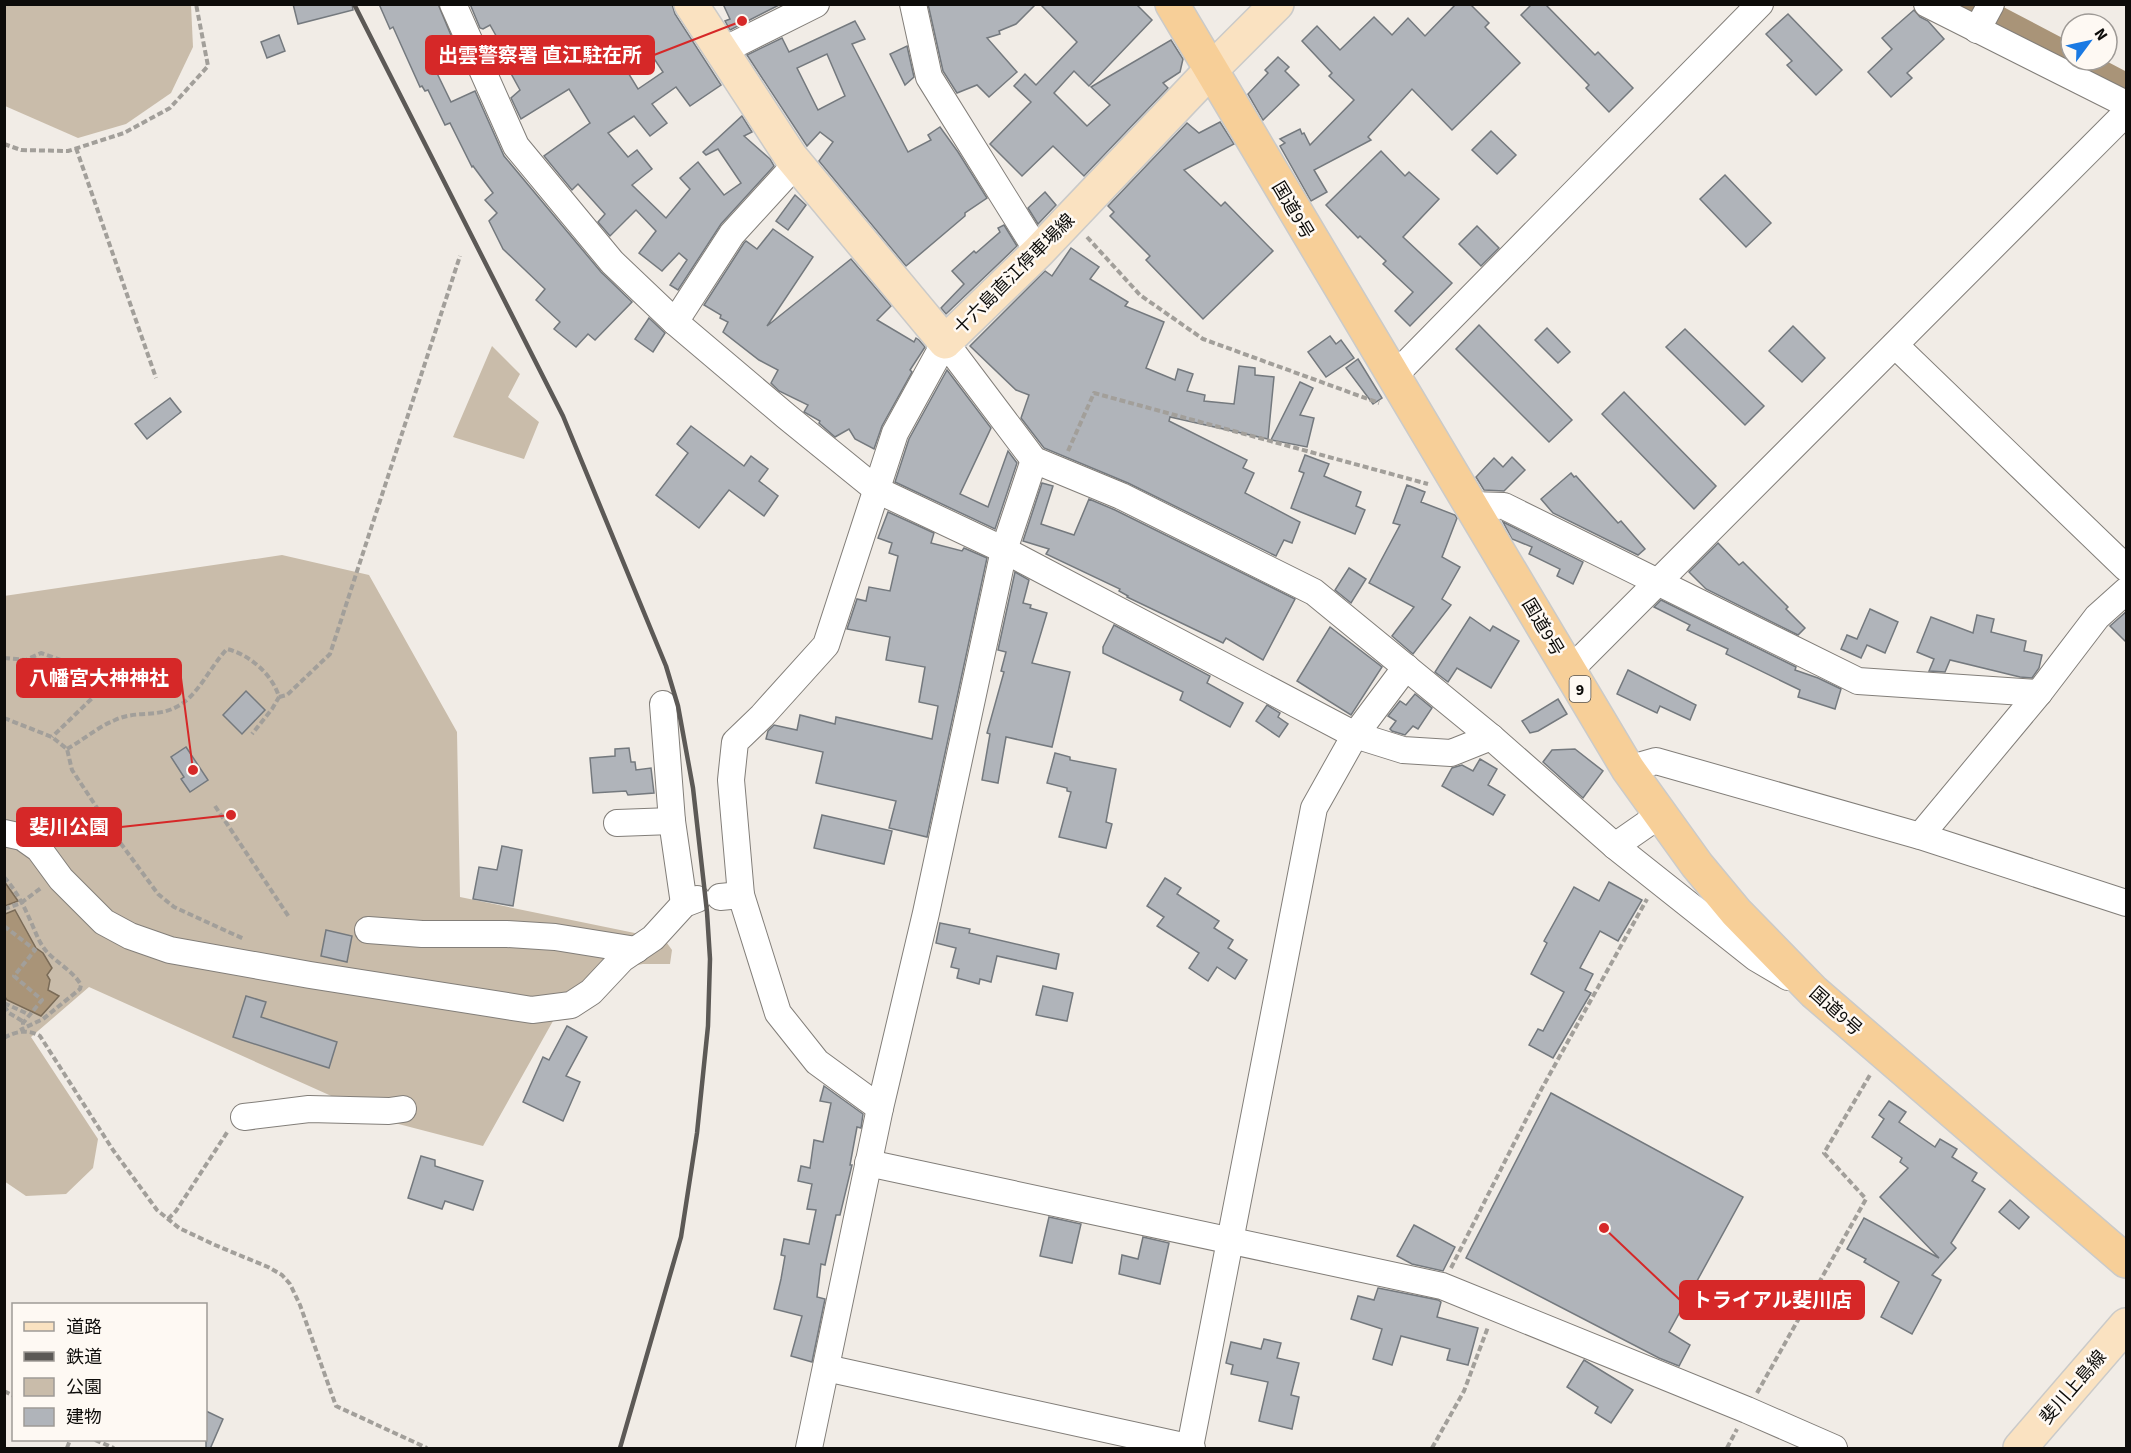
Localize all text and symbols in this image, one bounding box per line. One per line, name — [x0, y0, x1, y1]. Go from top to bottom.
north arrow — [2059, 12, 2119, 72]
text: N — [2089, 24, 2113, 45]
callout: 出雲警察署 直江駐在所 — [426, 36, 654, 74]
text: 出雲警察署 直江駐在所 — [438, 42, 642, 70]
street label: 国道9号 — [1266, 177, 1319, 244]
street label: 十六島直江停車場線 — [948, 208, 1080, 340]
street label: 国道9号 — [1516, 594, 1569, 661]
callout: 八幡宮大神神社 — [17, 659, 181, 697]
text: 八幡宮大神神社 — [29, 665, 169, 693]
road number: 9 — [1570, 676, 1590, 702]
callout: 斐川公園 — [17, 808, 121, 846]
text: 斐川公園 — [29, 814, 109, 842]
street label: 国道9号 — [1804, 981, 1867, 1042]
callout: トライアル斐川店 — [1680, 1281, 1864, 1319]
text: トライアル斐川店 — [1692, 1287, 1852, 1315]
legend — [12, 1303, 207, 1441]
text: 道路 — [66, 1315, 102, 1340]
text: 鉄道 — [66, 1345, 102, 1370]
street label: 斐川上島線 — [2034, 1345, 2112, 1429]
text: 公園 — [66, 1375, 102, 1400]
text: 建物 — [66, 1405, 102, 1430]

